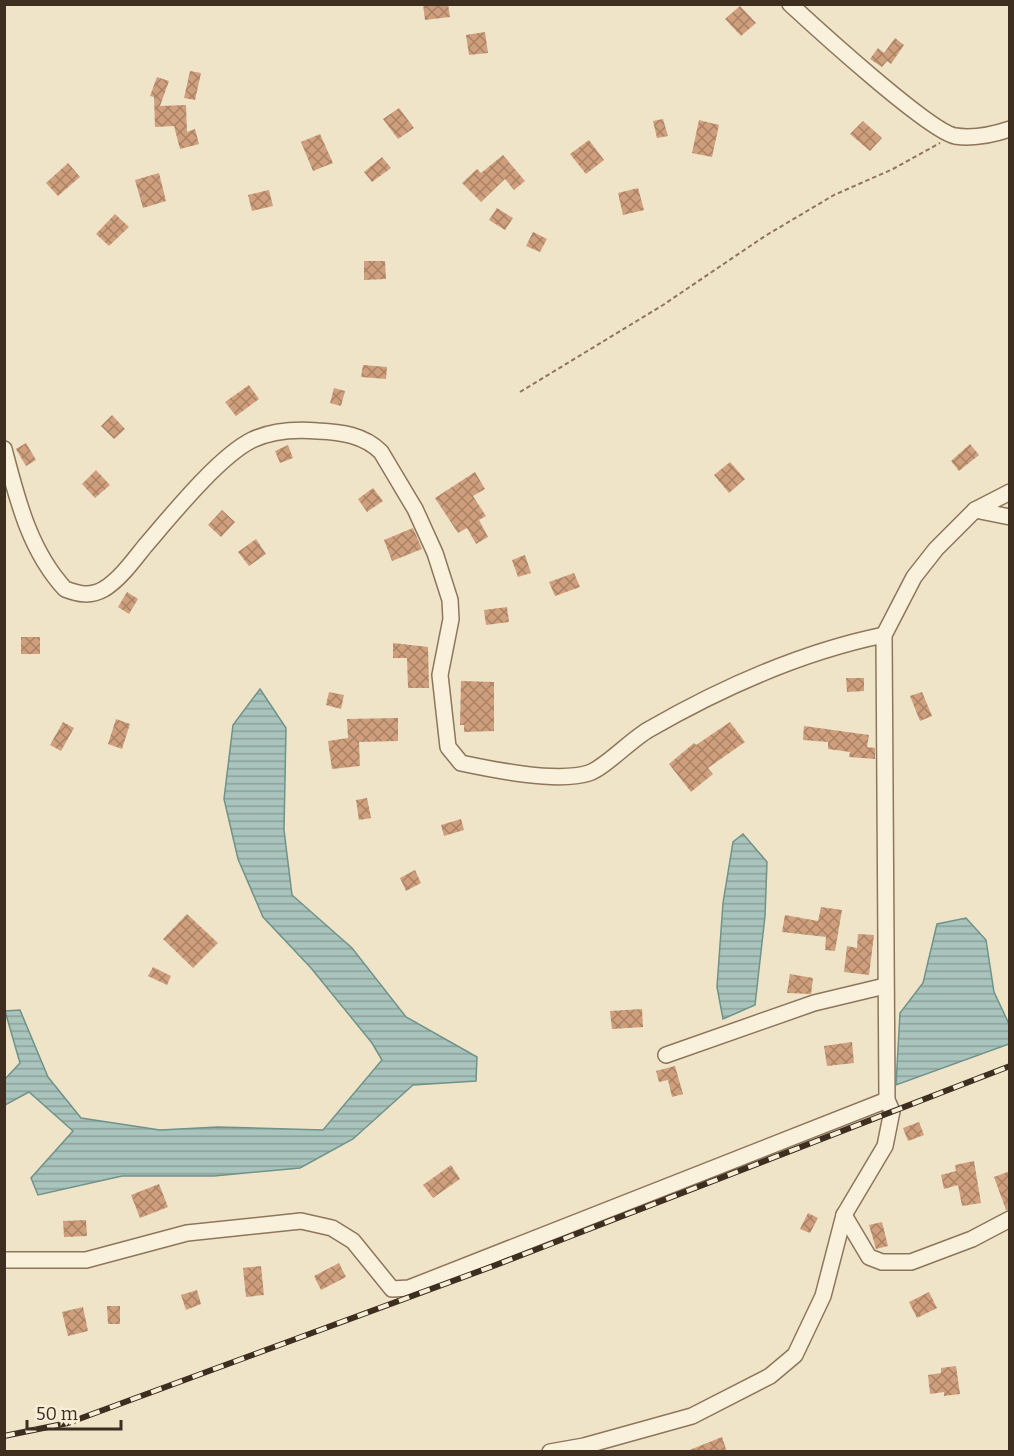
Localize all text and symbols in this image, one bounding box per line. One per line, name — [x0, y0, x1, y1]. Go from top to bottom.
scale bar — [27, 1393, 122, 1431]
text: 50 m — [36, 1403, 78, 1425]

